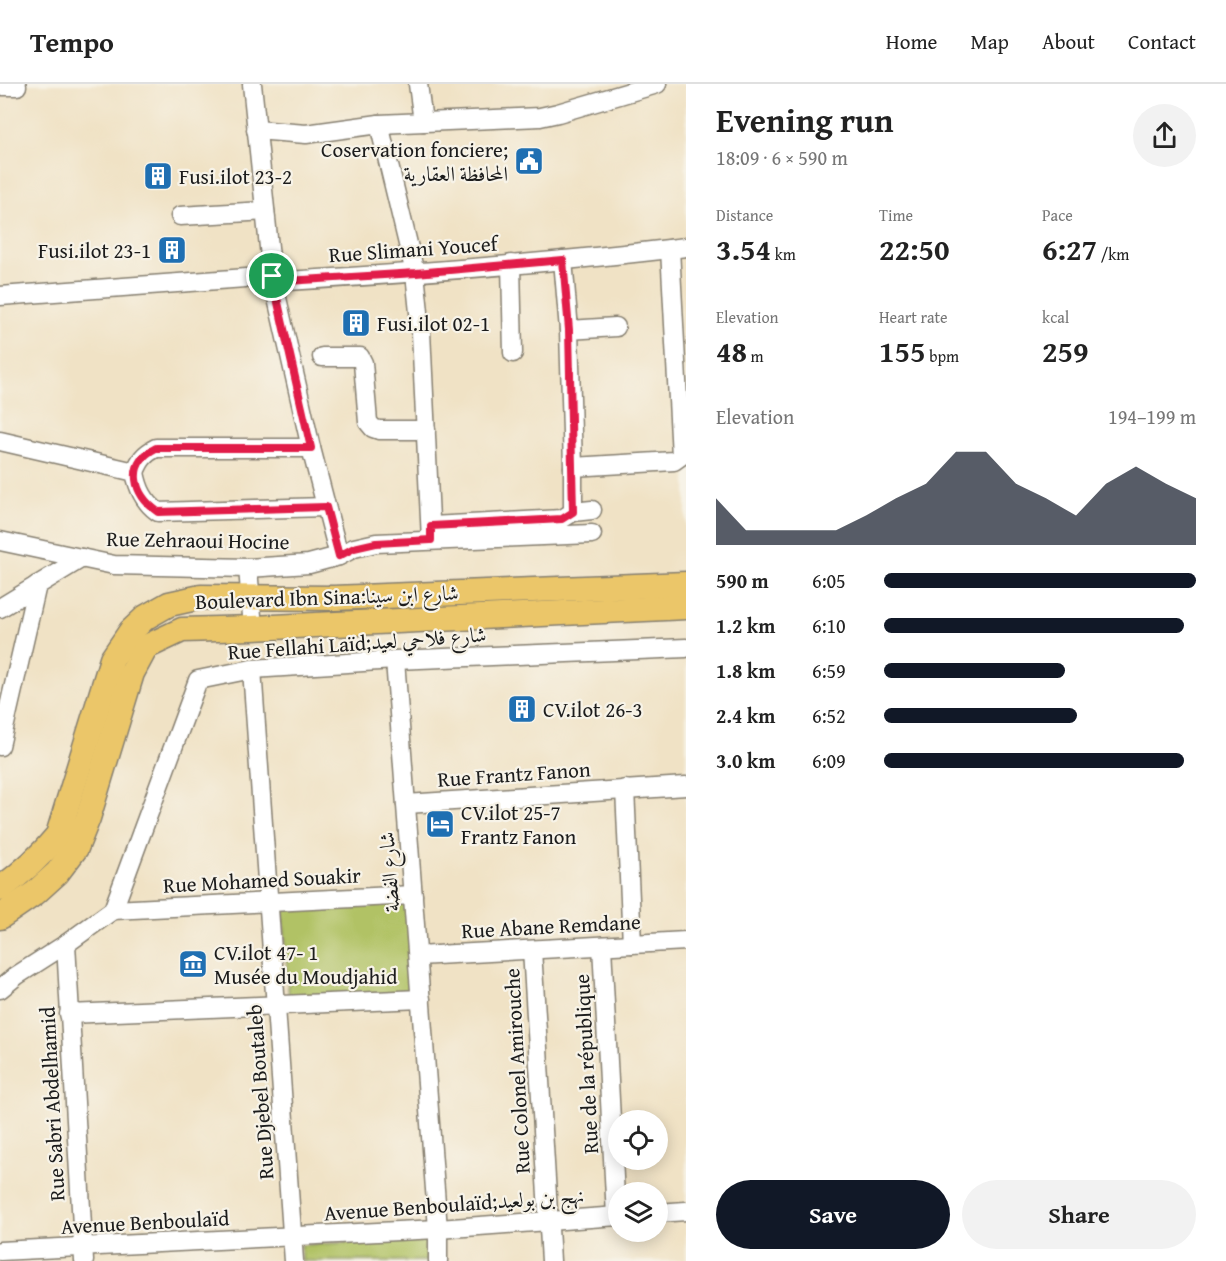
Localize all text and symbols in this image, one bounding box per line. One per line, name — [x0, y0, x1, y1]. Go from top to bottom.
text: Tempo — [30, 21, 114, 62]
text: Home — [886, 26, 937, 57]
text: Map — [970, 26, 1009, 57]
text: About — [1042, 26, 1095, 57]
text: Contact — [1128, 26, 1196, 57]
text: Evening run — [716, 96, 893, 144]
button: share — [1133, 104, 1196, 167]
place label: Coservation fonciere; المحافظة العقارية — [321, 134, 508, 189]
text: 18:09 · 6 × 590 m — [716, 143, 848, 172]
public building icon: Coservation fonciere; المحافظة العقارية — [513, 145, 545, 177]
building icon: Fusi.ilot 23-2 — [142, 160, 174, 192]
place label: Fusi.ilot 23-2 — [179, 161, 292, 192]
text: Distance — [716, 203, 773, 227]
text: Time — [879, 203, 913, 227]
text: Pace — [1042, 203, 1073, 227]
street label: Rue Slimani Youcef — [328, 227, 500, 270]
text: 3.54 — [716, 227, 771, 271]
text: 22:50 — [879, 227, 950, 271]
text: 6:27 — [1042, 227, 1097, 271]
building icon: Fusi.ilot 23-1 — [156, 234, 188, 266]
place label: Fusi.ilot 23-1 — [38, 235, 151, 266]
text: km — [771, 242, 796, 266]
text: /km — [1097, 242, 1129, 266]
pin — [246, 250, 297, 301]
icon: arrive — [255, 259, 288, 292]
text: Elevation — [716, 305, 779, 329]
text: Heart rate — [879, 305, 948, 329]
text: kcal — [1042, 305, 1069, 329]
building icon: Fusi.ilot 02-1 — [340, 307, 372, 339]
place label: Fusi.ilot 02-1 — [377, 308, 490, 339]
text: 48 — [716, 329, 747, 373]
text: 155 — [879, 329, 926, 373]
text: 259 — [1042, 329, 1089, 373]
text: m — [747, 344, 764, 368]
text: bpm — [926, 344, 959, 368]
text: Elevation — [716, 402, 794, 431]
text: 194–199 m — [1108, 402, 1196, 431]
street label: Rue Zehraoui Hocine — [106, 523, 290, 557]
text: 590 m — [716, 566, 769, 595]
text: 6:05 — [812, 566, 846, 595]
street label: Boulevard Ibn Sina:شارع ابن سينا — [195, 577, 459, 620]
text: 1.2 km — [716, 611, 775, 640]
text: 6:10 — [812, 611, 846, 640]
street label: Rue Fellahi Laïd;شارع فلاحي لعيد — [227, 618, 488, 670]
text: 1.8 km — [716, 656, 775, 685]
text: 6:59 — [812, 656, 846, 685]
building icon: CV.ilot 26-3 — [506, 693, 538, 725]
place label: CV.ilot 26-3 — [543, 694, 643, 725]
text: 2.4 km — [716, 701, 775, 730]
text: 6:52 — [812, 701, 846, 730]
text: 3.0 km — [716, 746, 775, 775]
text: 6:09 — [812, 746, 846, 775]
street label: Rue Frantz Fanon — [436, 753, 592, 795]
place label: CV.ilot 25-7 Frantz Fanon — [461, 797, 576, 852]
hotel icon: CV.ilot 25-7 Frantz Fanon — [424, 808, 456, 840]
street label: شارع الفضة — [371, 831, 410, 913]
street label: Rue Mohamed Souakir — [162, 859, 362, 901]
street label: Rue Abane Remdane — [461, 906, 642, 946]
place label: CV.ilot 47- 1 Musée du Moudjahid — [214, 937, 398, 992]
museum icon: CV.ilot 47- 1 Musée du Moudjahid — [177, 948, 209, 980]
street label: Rue Colonel Amirouche — [496, 967, 538, 1175]
street label: Rue de la république — [566, 973, 606, 1155]
street label: Rue Djebel Boutaleb — [238, 1003, 282, 1181]
street label: Rue Sabri Abdelhamid — [31, 1005, 73, 1202]
map controls — [608, 1110, 668, 1242]
button: locate — [608, 1110, 668, 1170]
street label: Avenue Benboulaïd;نهج بن بولعيد — [323, 1179, 585, 1233]
button: Save — [716, 1180, 950, 1249]
button: Share — [962, 1180, 1196, 1249]
button: layers — [608, 1182, 668, 1242]
street label: Avenue Benboulaïd — [60, 1202, 231, 1242]

